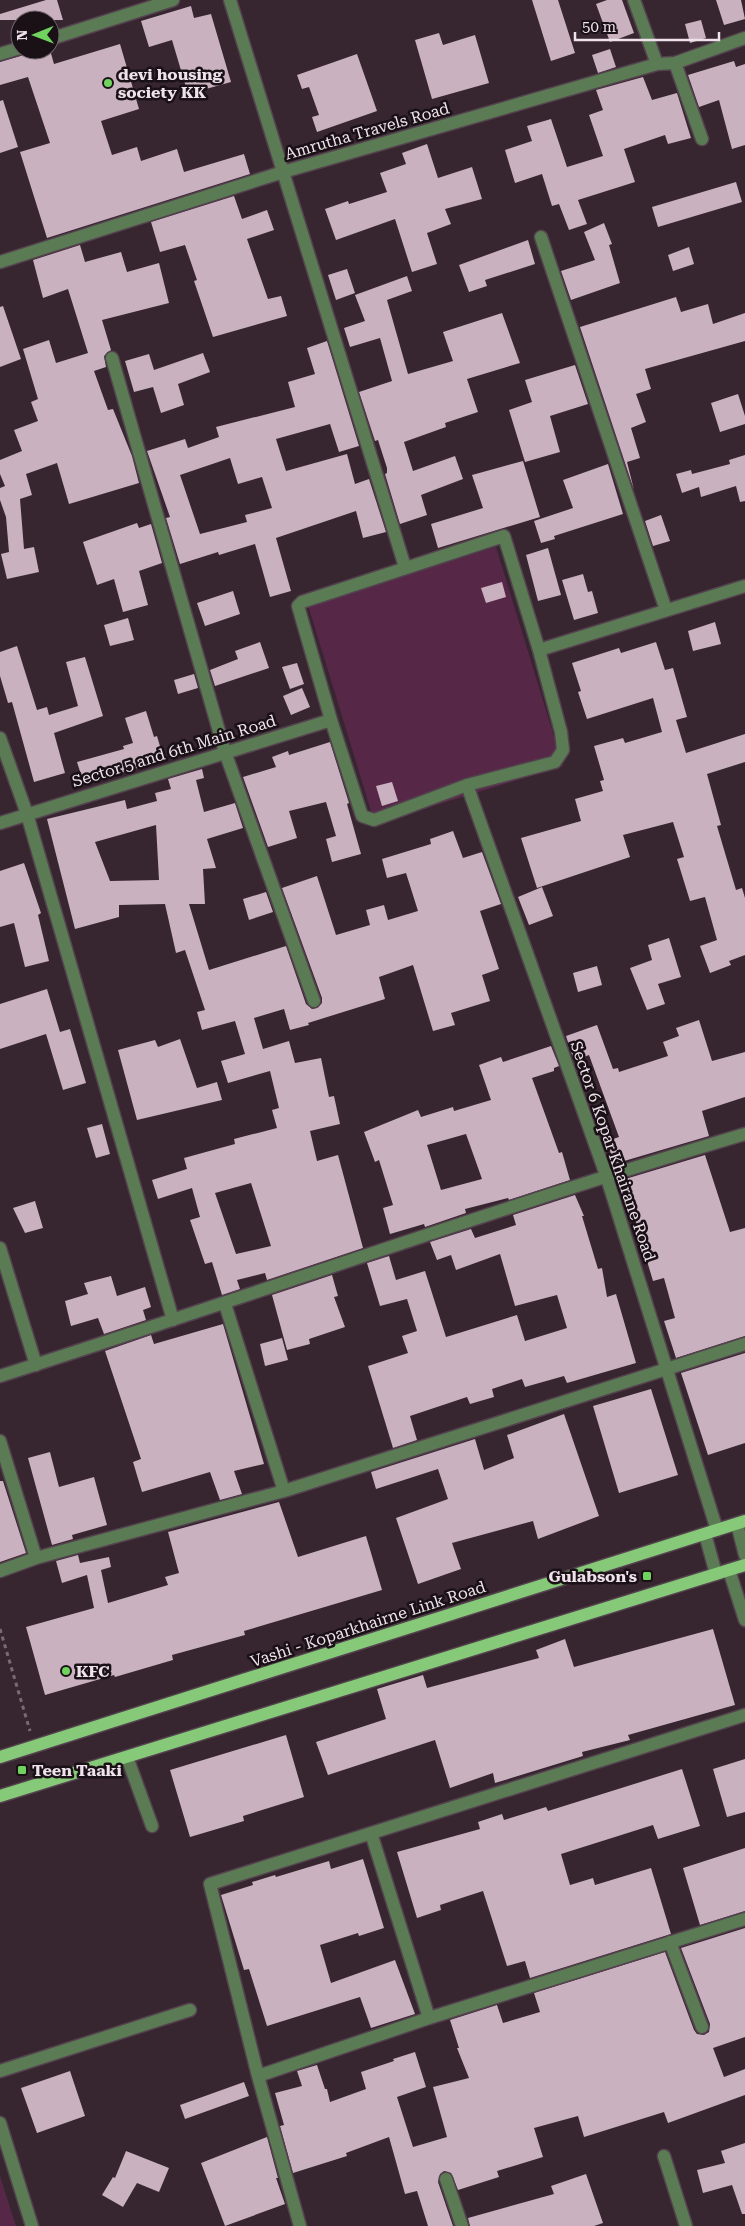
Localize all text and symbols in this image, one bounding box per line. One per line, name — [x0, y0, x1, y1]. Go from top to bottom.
north arrow — [10, 10, 60, 60]
scale bar — [575, 10, 719, 42]
text: 50 m — [582, 18, 617, 36]
text: N — [14, 29, 30, 41]
place label: devi housing society KK — [118, 65, 223, 102]
marker: devi housing society KK — [102, 77, 114, 89]
street label: Amrutha Travels Road — [283, 98, 451, 164]
street label: Sector 5 and 6th Main Road — [70, 711, 278, 791]
street label: Sector 6 Kopar Khairane Road — [566, 1039, 660, 1263]
place label: Gulabson's — [548, 1567, 637, 1586]
marker: Gulabson's — [641, 1570, 653, 1582]
street label: Vashi - Koparkhairne Link Road — [248, 1577, 488, 1671]
place label: KFC — [76, 1662, 109, 1681]
marker: KFC — [60, 1665, 72, 1677]
place label: Teen Taaki — [32, 1761, 123, 1780]
marker: Teen Taaki — [16, 1764, 28, 1776]

